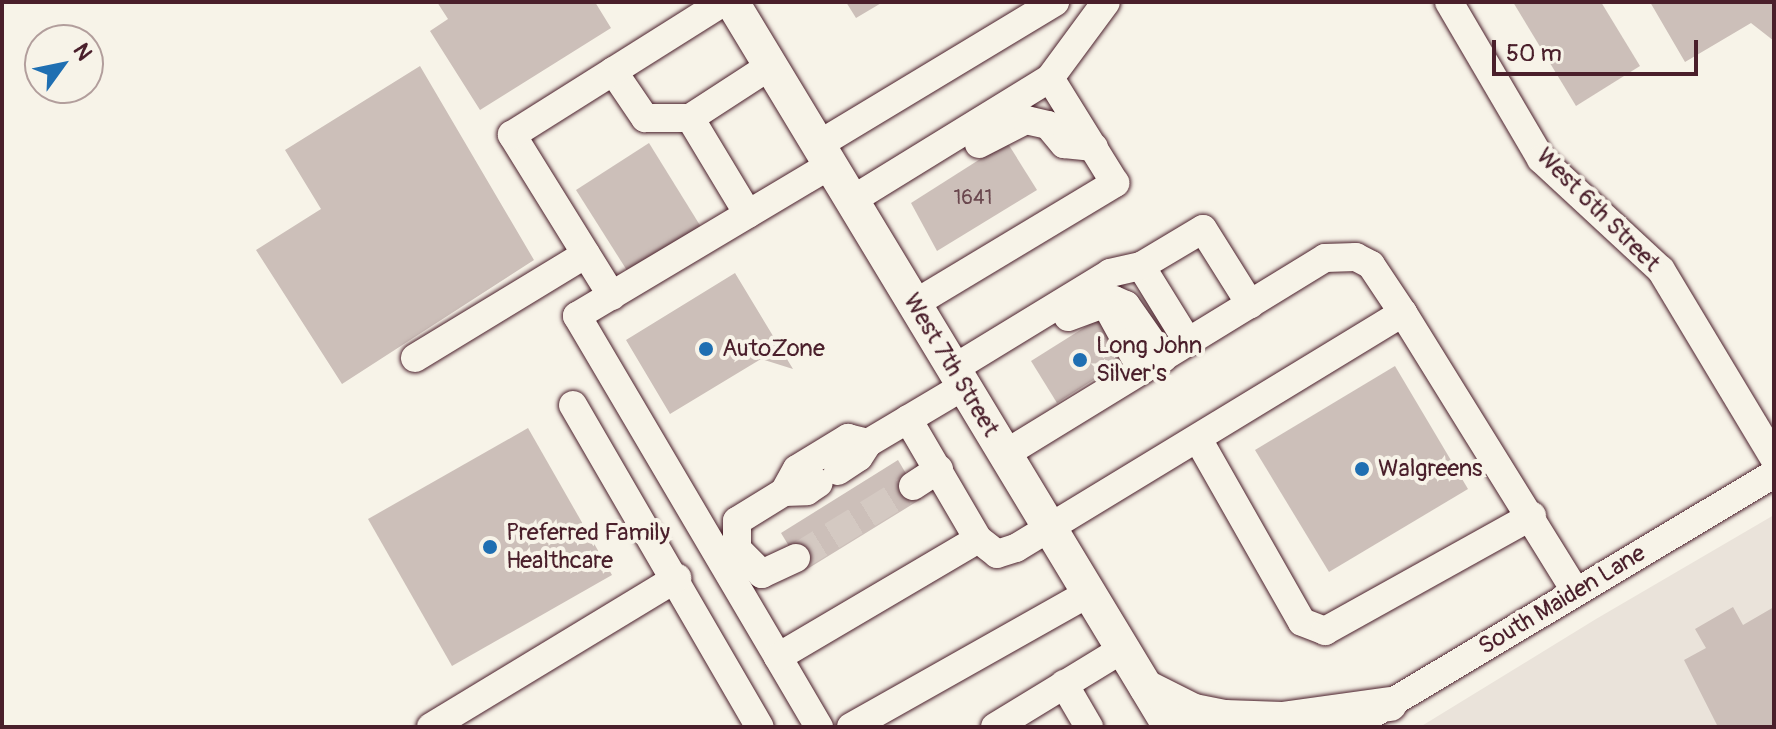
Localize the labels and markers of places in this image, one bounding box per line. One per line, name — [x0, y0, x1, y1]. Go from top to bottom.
place label: Long John Silver's — [1096, 332, 1202, 388]
place label: AutoZone — [722, 335, 825, 363]
marker: AutoZone — [697, 340, 715, 358]
marker: Long John Silver's — [1071, 351, 1089, 369]
place label: Walgreens — [1378, 455, 1483, 483]
marker: Walgreens — [1353, 460, 1371, 478]
place label: Preferred Family Healthcare — [506, 519, 670, 575]
marker: Preferred Family Healthcare — [481, 538, 499, 556]

